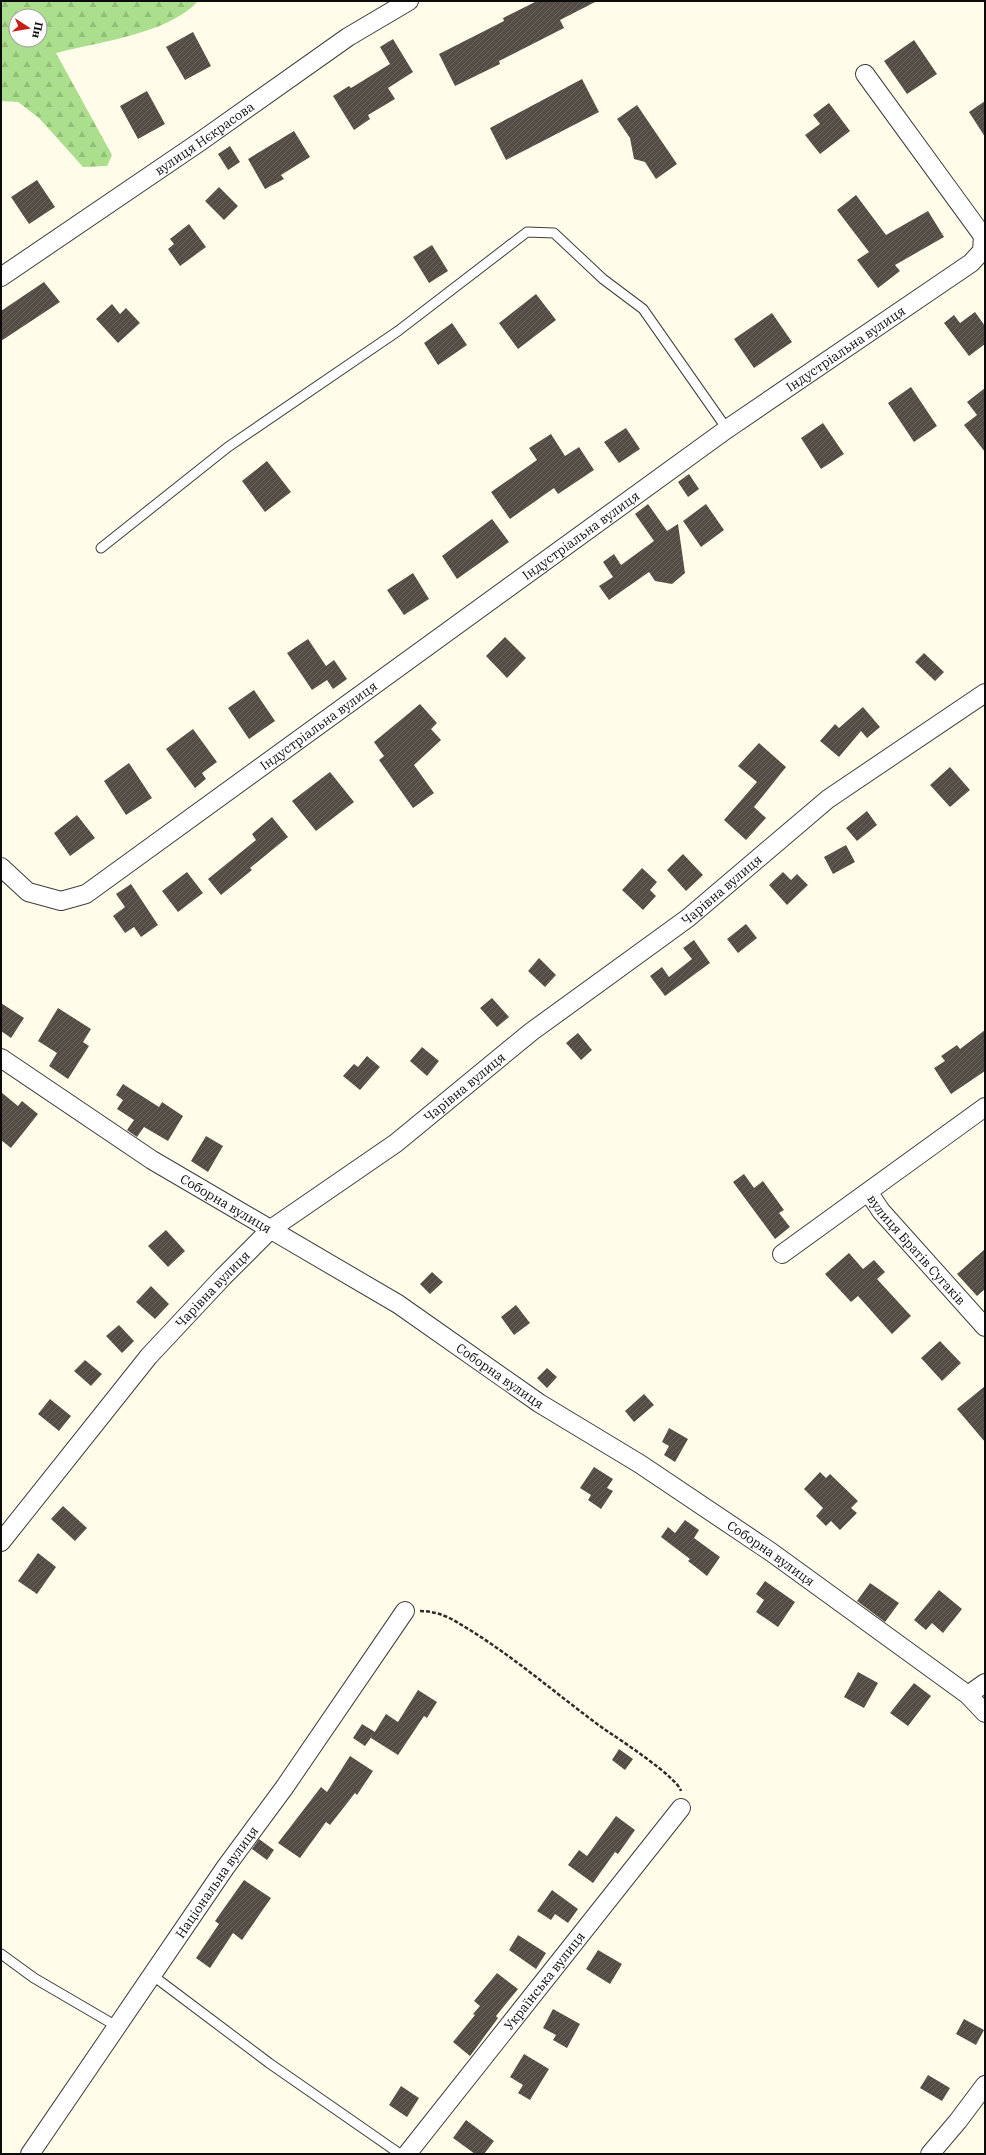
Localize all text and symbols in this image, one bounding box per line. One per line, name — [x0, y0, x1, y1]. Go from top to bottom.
north arrow — [8, 8, 48, 48]
text: Пн — [29, 21, 46, 40]
street label: вулиця Нєкрасова — [151, 98, 257, 179]
street label: Індустріальна вулиця — [782, 302, 908, 395]
street label: Індустріальна вулиця — [519, 487, 643, 583]
street label: Індустріальна вулиця — [256, 677, 380, 774]
street label: Чарівна вулиця — [678, 851, 765, 929]
street label: Чарівна вулиця — [420, 1048, 509, 1125]
street label: Соборна вулиця — [177, 1170, 275, 1237]
street label: вулиця Братів Сугаків — [864, 1191, 969, 1308]
street label: Чарівна вулиця — [171, 1247, 253, 1331]
street label: Соборна вулиця — [453, 1339, 547, 1412]
street label: Соборна вулиця — [724, 1517, 818, 1590]
street label: Національна вулиця — [171, 1822, 262, 1941]
street label: Українська вулиця — [500, 1928, 588, 2033]

